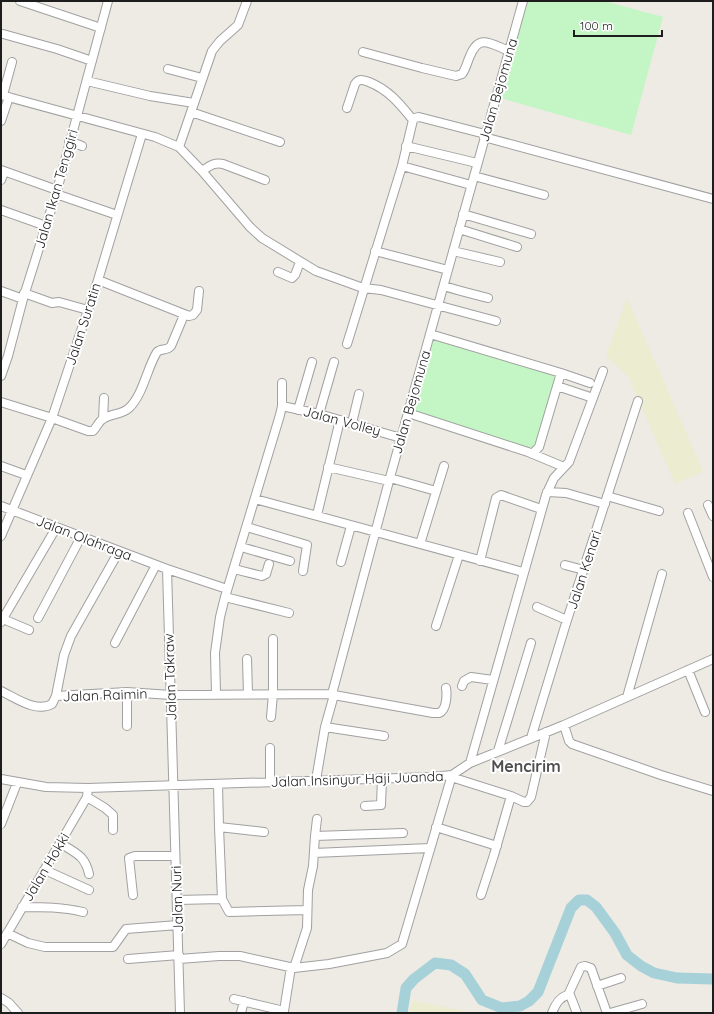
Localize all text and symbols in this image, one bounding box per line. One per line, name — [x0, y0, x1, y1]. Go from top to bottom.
scale bar — [574, 12, 662, 38]
text: 100 m — [580, 18, 613, 33]
street label: Jalan Bejomuna — [475, 36, 521, 144]
street label: Jalan Ikan Tenggiri — [30, 127, 82, 251]
street label: Jalan Suratin — [61, 281, 105, 367]
street label: Jalan Bejomuna — [388, 348, 434, 456]
street label: Jalan Volley — [301, 402, 383, 440]
street label: Jalan Olahraga — [33, 511, 135, 565]
street label: Jalan Kenari — [563, 528, 605, 612]
street label: Jalan Takraw — [159, 633, 181, 721]
street label: Jalan Raimin — [62, 685, 148, 705]
district label: Mencirim — [491, 756, 561, 776]
street label: Jalan Insinyur Haji Juanda — [270, 767, 444, 791]
street label: Jalan Hokki — [19, 830, 73, 904]
street label: Jalan Nuri — [167, 865, 187, 933]

